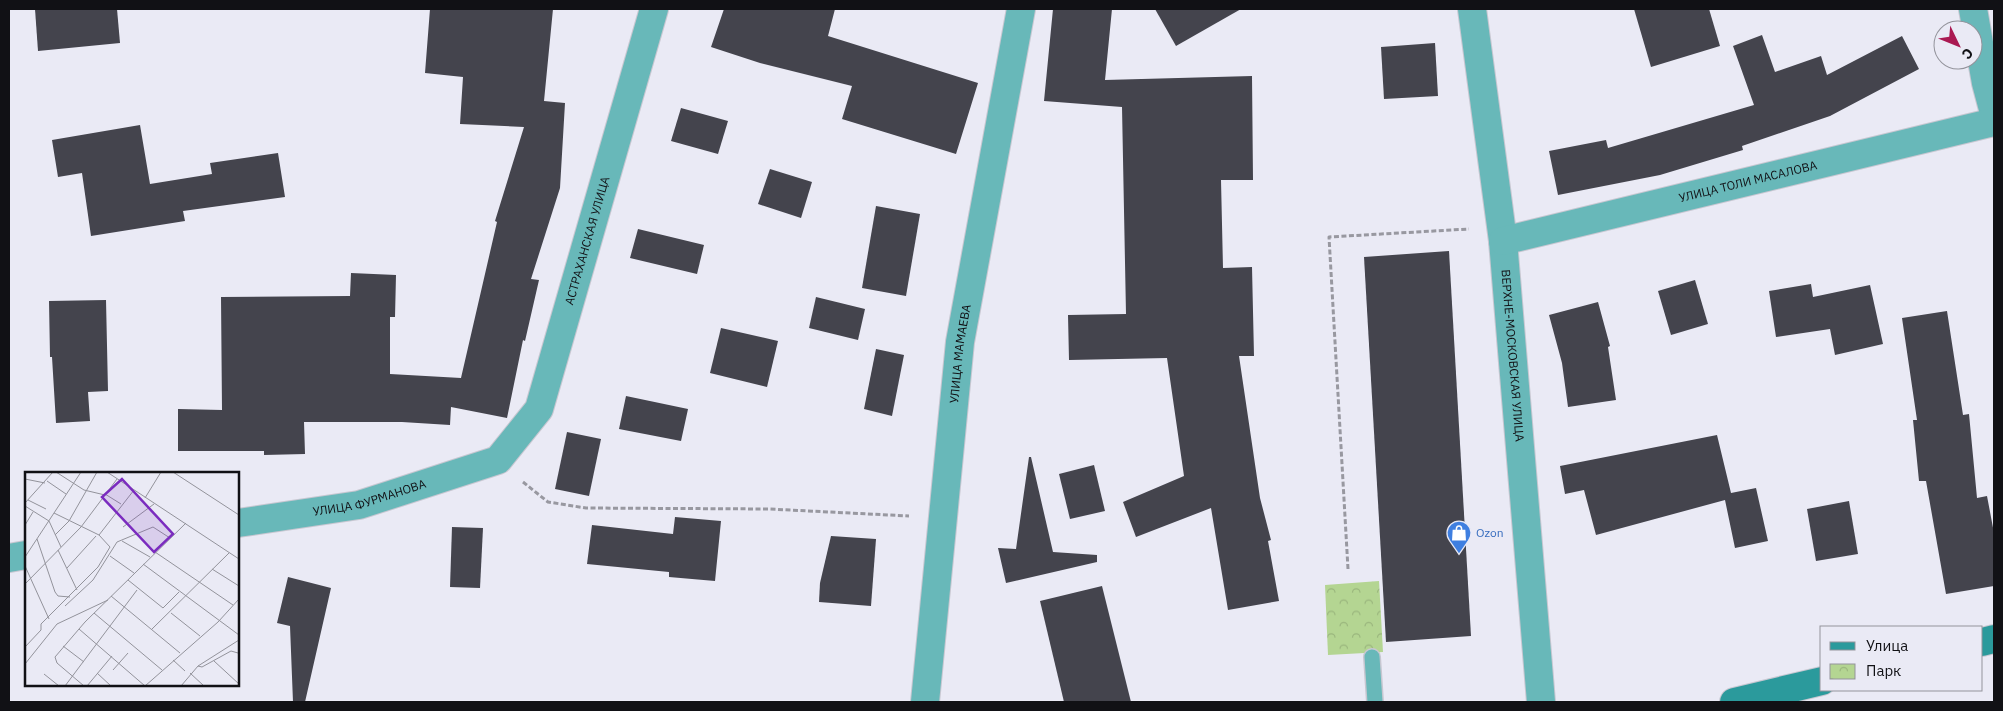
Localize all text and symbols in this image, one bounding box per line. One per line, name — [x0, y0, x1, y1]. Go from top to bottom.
north arrow — [1933, 20, 1983, 70]
text: С — [1958, 44, 1977, 63]
street label: УЛИЦА ТОЛИ МАСАЛОВА — [1677, 157, 1819, 205]
street label: АСТРАХАНСКАЯ УЛИЦА — [561, 174, 613, 307]
street label: ВЕРХНЕ-МОСКОВСКАЯ УЛИЦА — [1498, 269, 1528, 442]
street label: УЛИЦА МАМАЕВА — [946, 303, 974, 404]
inset map — [25, 472, 239, 686]
street label: УЛИЦА ФУРМАНОВА — [312, 476, 428, 519]
shop icon: Ozon — [1446, 520, 1472, 554]
place label: Ozon — [1476, 525, 1503, 540]
legend — [1820, 626, 1983, 691]
text: Улица — [1866, 636, 1908, 655]
text: Парк — [1866, 661, 1901, 680]

